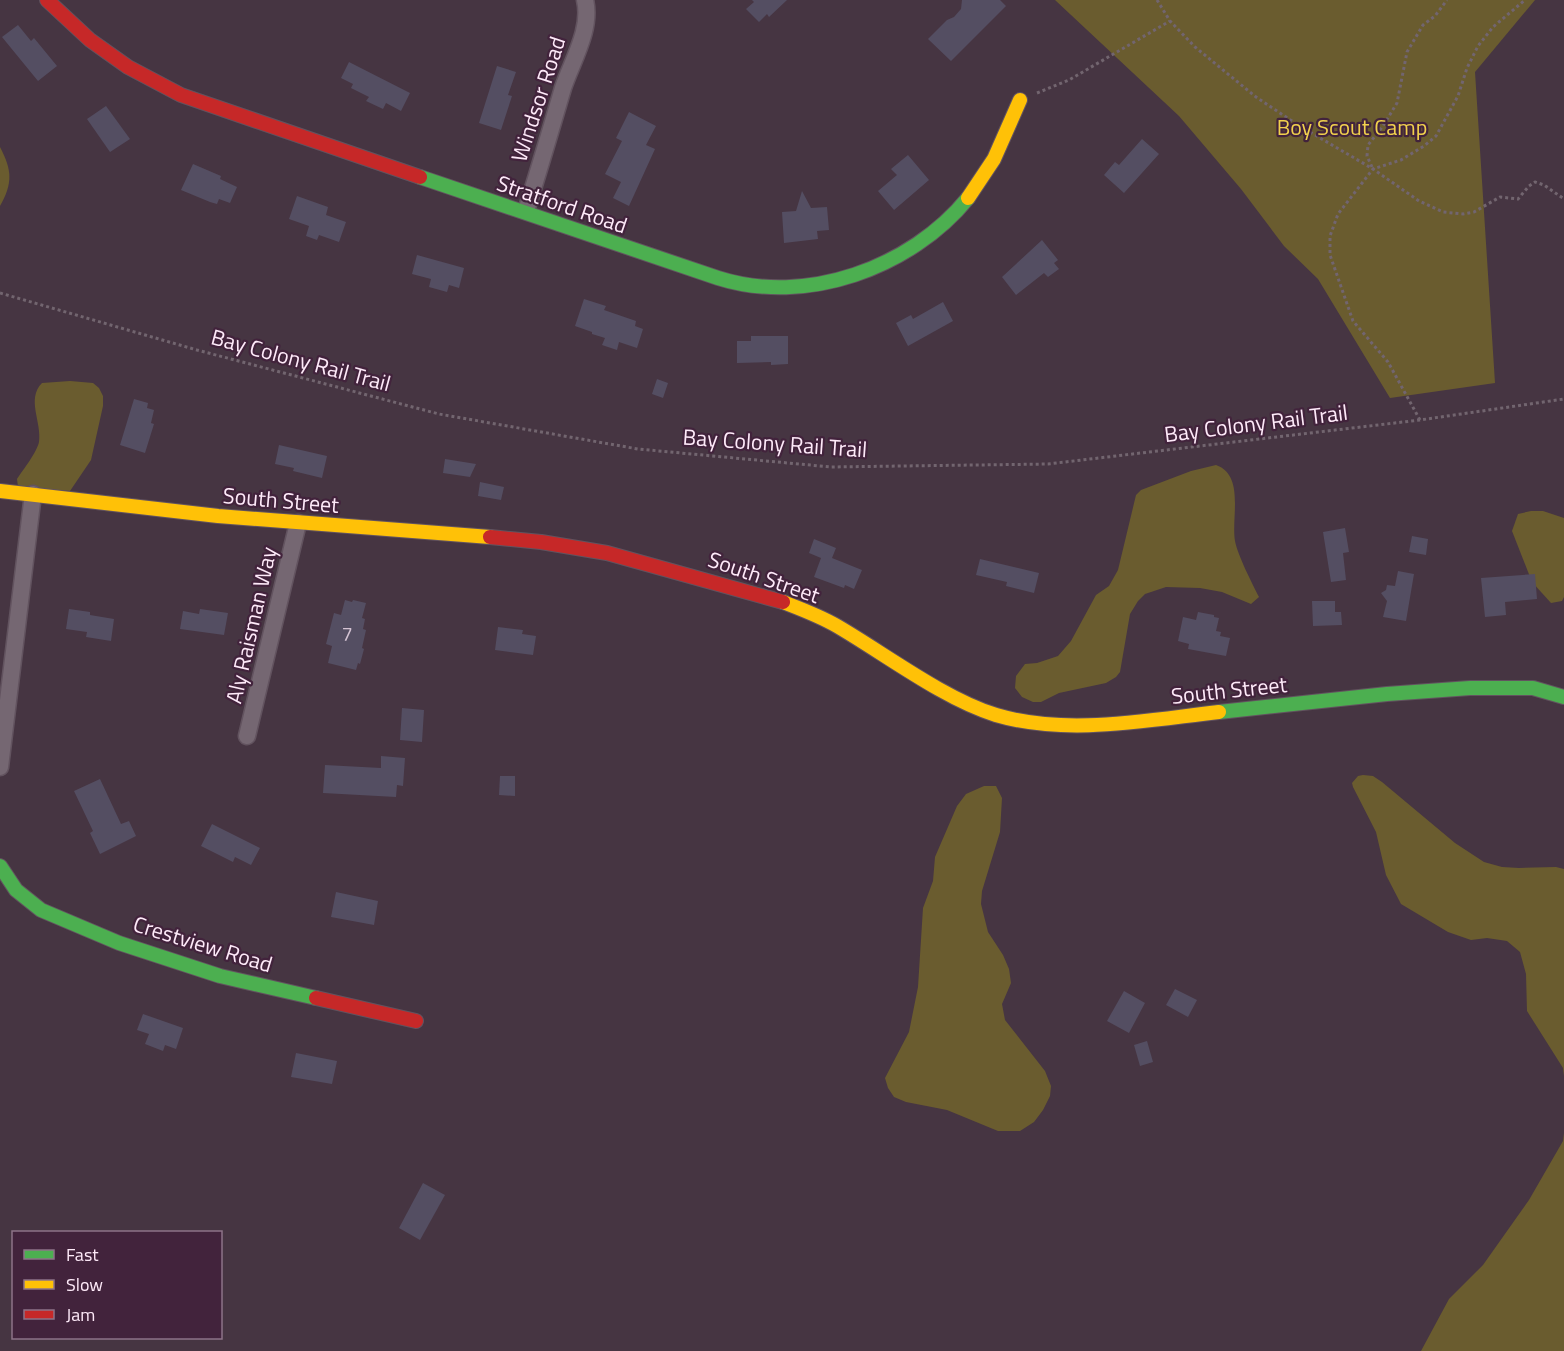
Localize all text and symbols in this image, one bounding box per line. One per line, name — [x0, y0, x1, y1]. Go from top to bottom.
street label: Windsor Road — [502, 32, 574, 166]
park label: Boy Scout Camp — [1277, 110, 1427, 144]
street label: Stratford Road — [492, 166, 632, 242]
street label: Bay Colony Rail Trail — [207, 320, 395, 400]
street label: Bay Colony Rail Trail — [1162, 395, 1350, 451]
street label: Bay Colony Rail Trail — [682, 420, 868, 466]
street label: South Street — [222, 478, 341, 522]
street label: South Street — [703, 542, 825, 612]
street label: Aly Raisman Way — [216, 543, 286, 707]
house number: 7 — [341, 618, 353, 649]
street label: South Street — [1169, 667, 1289, 713]
street label: Crestview Road — [129, 907, 277, 981]
legend — [12, 1231, 222, 1339]
text: Fast — [66, 1241, 99, 1268]
text: Slow — [66, 1271, 103, 1298]
text: Jam — [66, 1301, 95, 1328]

